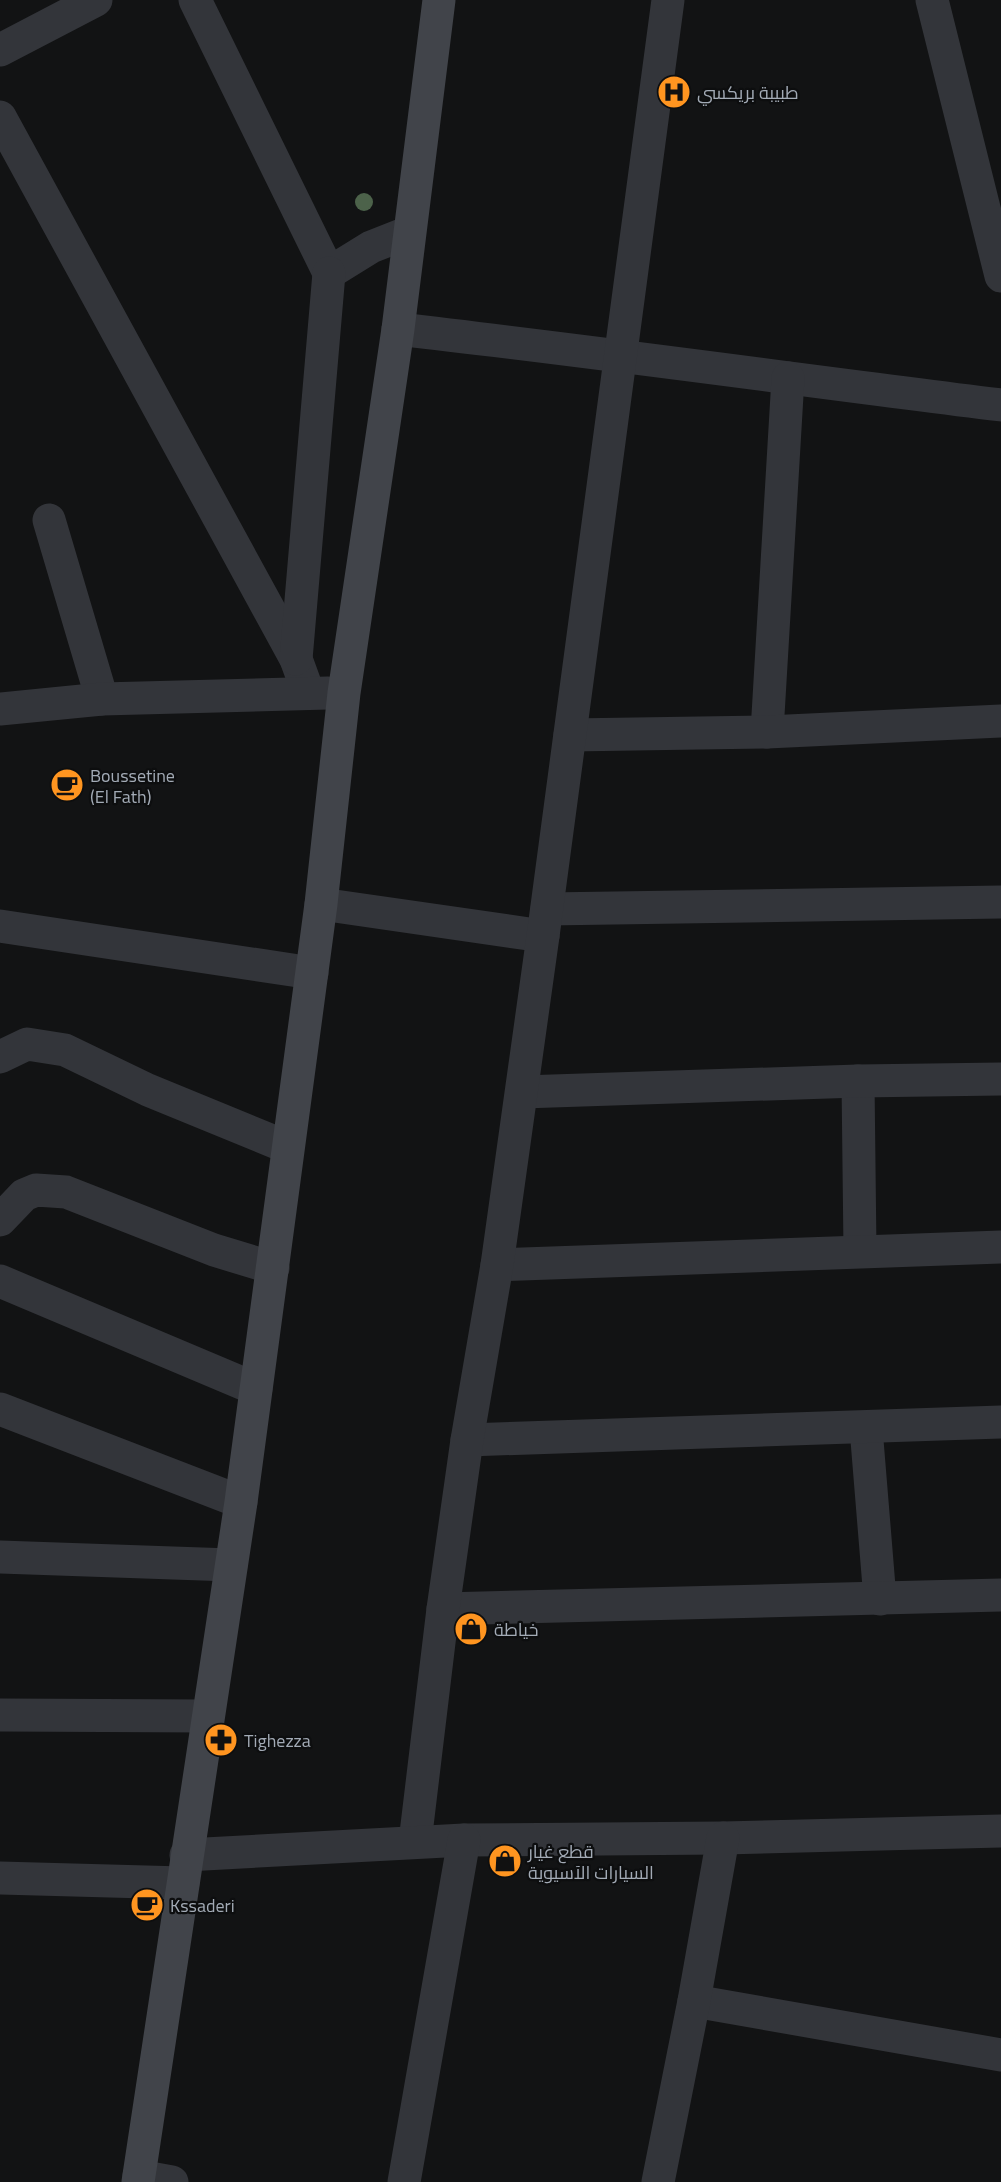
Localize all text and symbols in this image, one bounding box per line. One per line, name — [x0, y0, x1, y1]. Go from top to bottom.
hospital icon: طبيبة بريكسي — [656, 74, 692, 110]
place label: طبيبة بريكسي — [697, 79, 799, 106]
place label: Boussetine (El Fath) — [90, 762, 175, 810]
cafe icon: Boussetine (El Fath) — [49, 767, 85, 803]
shop icon: خياطة — [453, 1611, 489, 1647]
place label: خياطة — [494, 1616, 538, 1643]
pharmacy icon: Tighezza — [203, 1722, 239, 1758]
place label: Tighezza — [244, 1727, 311, 1754]
place label: قطع غيار السيارات الآسيوية — [527, 1838, 654, 1886]
shop icon: قطع غيار السيارات الآسيوية — [487, 1843, 523, 1879]
cafe icon: Kssaderi — [129, 1887, 165, 1923]
place label: Kssaderi — [170, 1892, 235, 1919]

